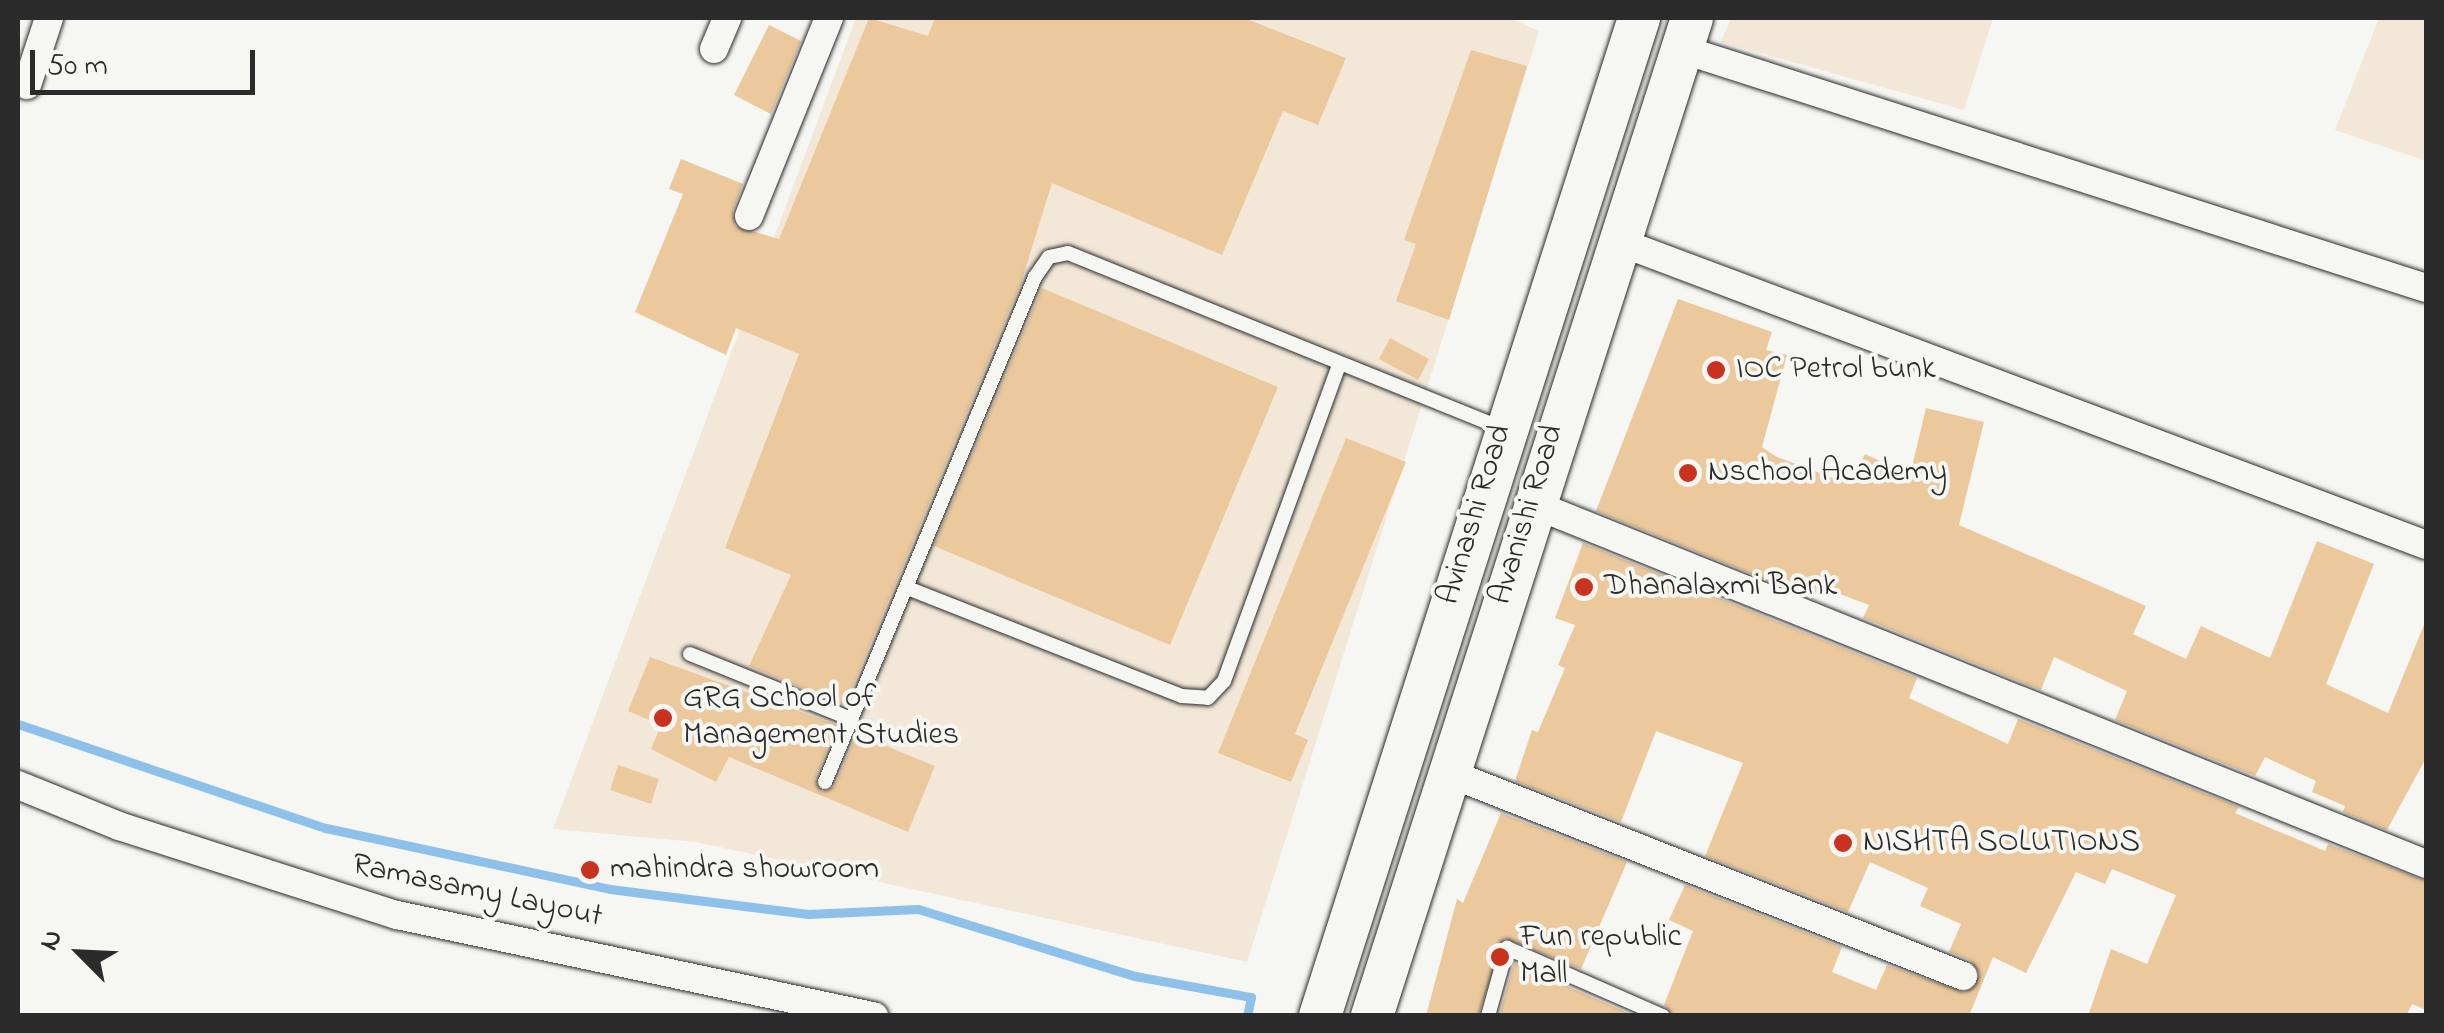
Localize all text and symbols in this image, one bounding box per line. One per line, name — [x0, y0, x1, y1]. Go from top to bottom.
scale bar — [35, 30, 260, 92]
text: 50 m — [47, 45, 108, 89]
place label: IOC Petrol bunk — [1736, 351, 1936, 389]
marker: IOC Petrol bunk — [1705, 359, 1727, 381]
street label: Avinashi Road — [1430, 421, 1522, 609]
street label: Avanishi Road — [1482, 421, 1574, 609]
place label: Nschool Academy — [1708, 454, 1947, 492]
marker: Nschool Academy — [1677, 462, 1699, 484]
place label: Dhanalaxmi Bank — [1604, 568, 1837, 606]
marker: Dhanalaxmi Bank — [1573, 576, 1595, 598]
place label: GRG School of Management Studies — [683, 681, 959, 756]
marker: GRG School of Management Studies — [652, 707, 674, 729]
place label: NISHTA SOLUTIONS — [1863, 824, 2140, 862]
marker: NISHTA SOLUTIONS — [1832, 832, 1854, 854]
street label: Ramasamy Layout — [348, 847, 606, 937]
place label: mahindra showroom — [610, 851, 879, 889]
marker: mahindra showroom — [579, 859, 601, 881]
north arrow — [30, 903, 130, 1003]
place label: Fun republic Mall — [1520, 920, 1682, 995]
text: N — [30, 924, 75, 958]
marker: Fun republic Mall — [1489, 946, 1511, 968]

